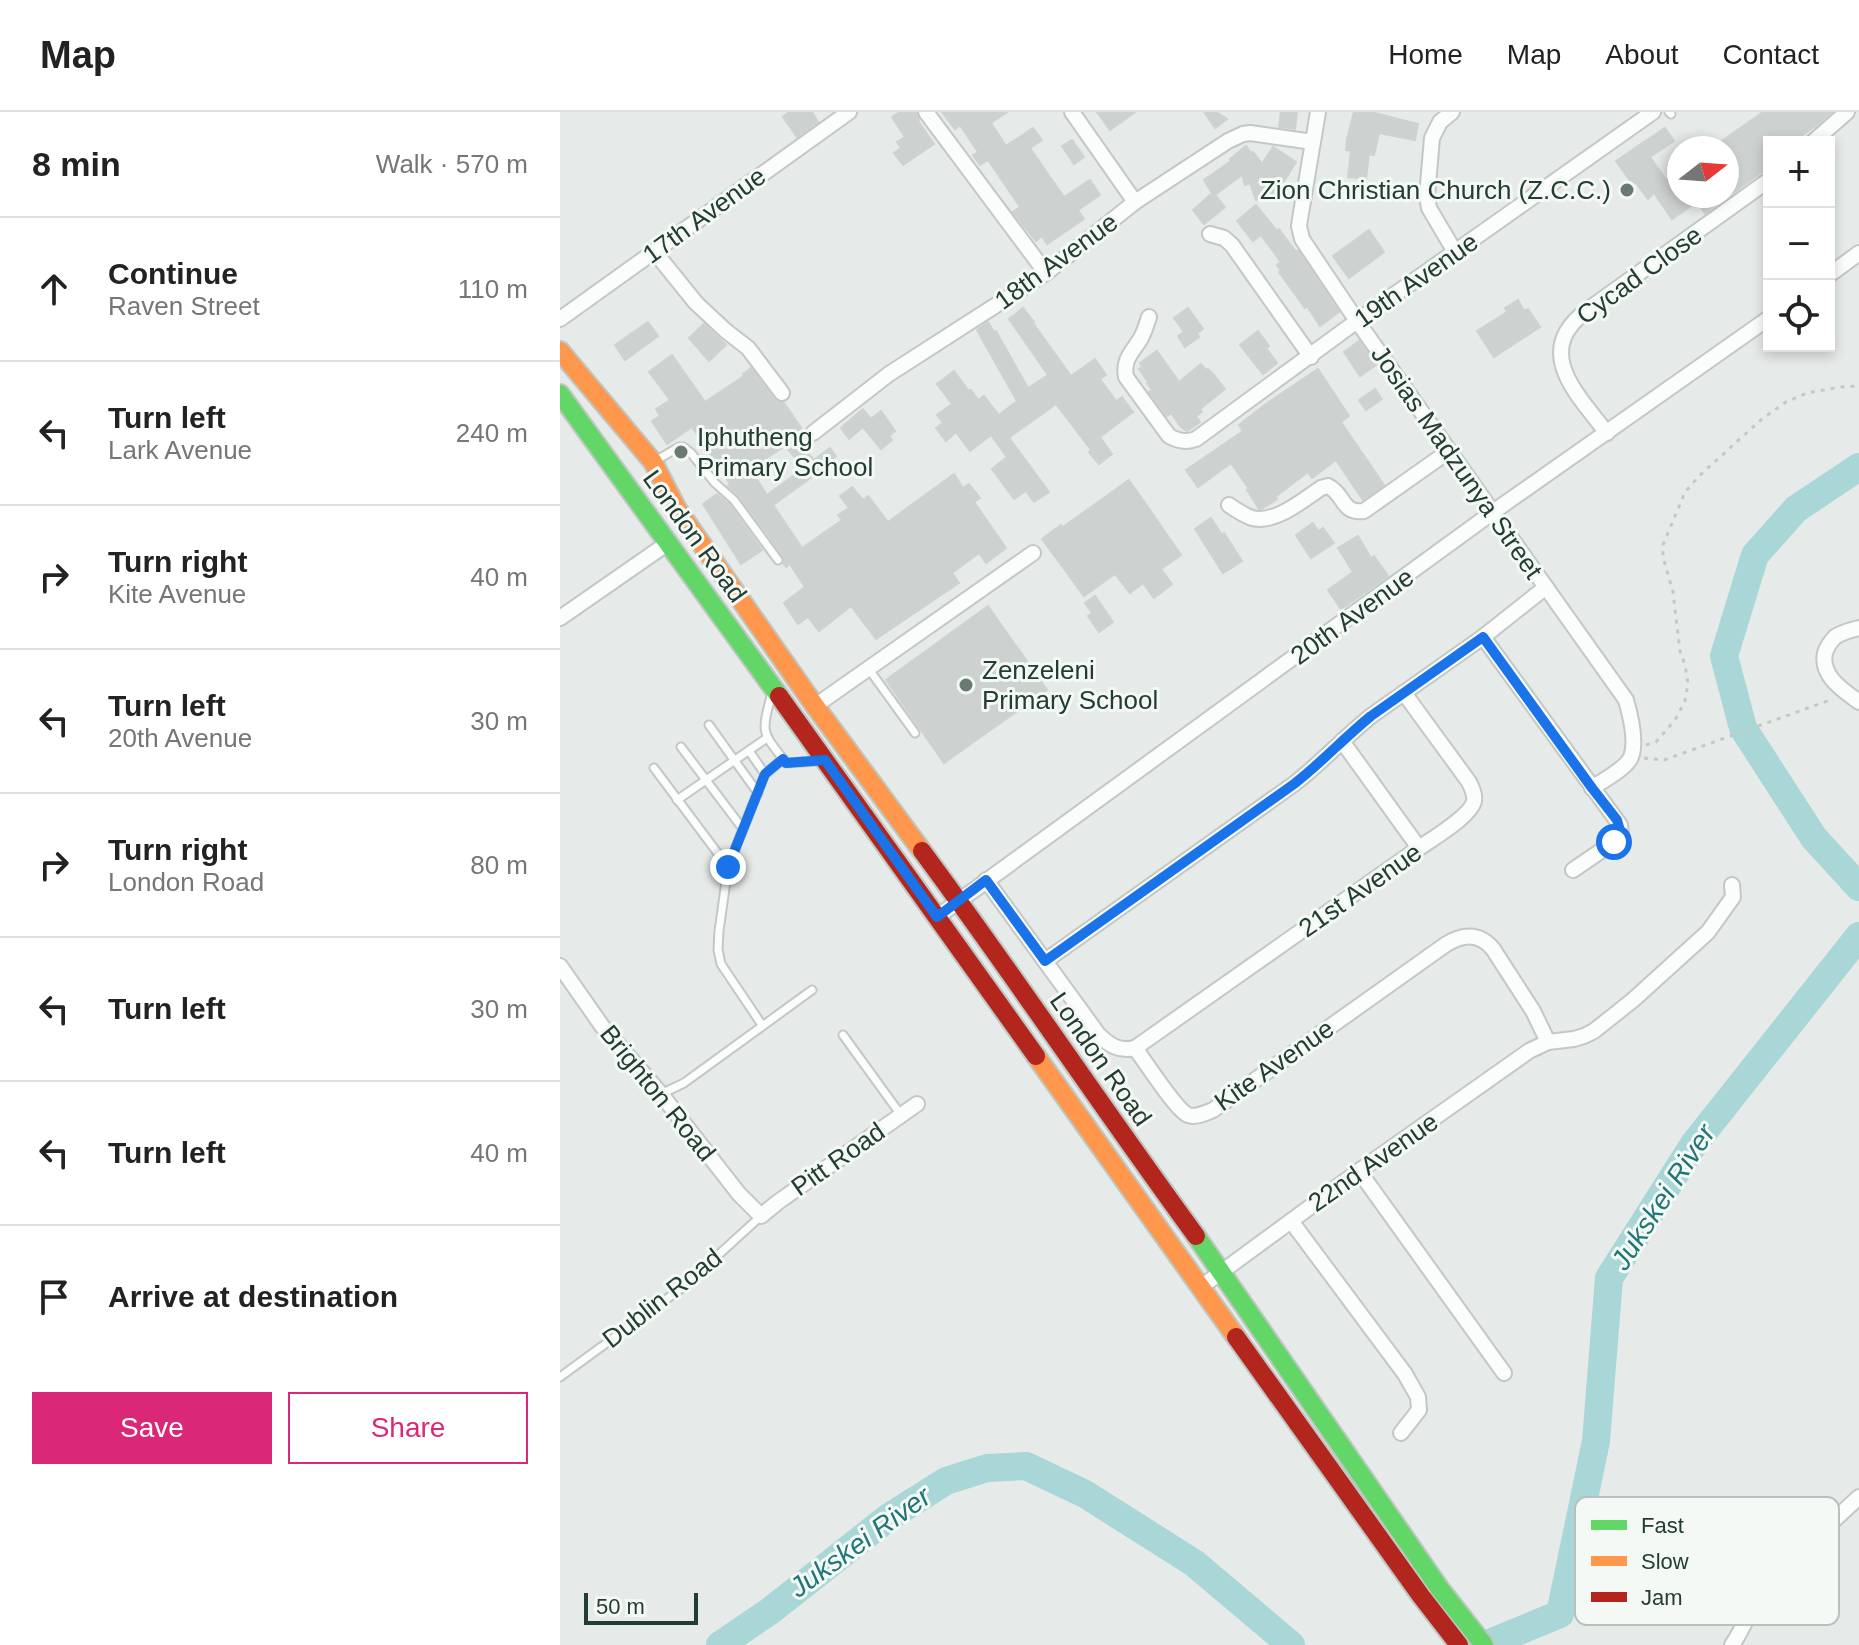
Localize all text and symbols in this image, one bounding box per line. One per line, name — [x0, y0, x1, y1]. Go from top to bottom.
text: Map — [40, 34, 116, 76]
text: Home — [1388, 39, 1463, 70]
text: Map — [1507, 39, 1561, 70]
text: About — [1605, 39, 1679, 70]
text: Contact — [1723, 39, 1819, 70]
north arrow — [1667, 136, 1739, 208]
map controls — [1763, 136, 1835, 352]
button: + — [1763, 136, 1835, 208]
text: 8 min — [32, 145, 121, 183]
text: Walk · 570 m — [376, 149, 528, 179]
street label: 17th Avenue — [637, 161, 771, 269]
place label: Zion Christian Church (Z.C.C.) — [1260, 175, 1611, 205]
marker: Zion Christian Church (Z.C.C.) — [1618, 181, 1636, 199]
street label: 18th Avenue — [989, 207, 1123, 315]
button: − — [1763, 208, 1835, 280]
street label: Cycad Close — [1571, 220, 1707, 330]
street label: 19th Avenue — [1348, 226, 1484, 334]
text: Continue — [108, 257, 238, 290]
icon: ahead — [32, 267, 76, 311]
text: 110 m — [458, 274, 528, 304]
button: locate — [1763, 280, 1835, 352]
text: Raven Street — [108, 291, 260, 321]
street label: Josias Madzunya Street — [1365, 340, 1549, 585]
text: Turn left — [108, 401, 226, 434]
icon: left — [32, 411, 76, 455]
text: 240 m — [456, 418, 528, 448]
place label: Iphutheng Primary School — [697, 422, 873, 482]
text: Lark Avenue — [108, 435, 252, 465]
marker: Iphutheng Primary School — [672, 443, 690, 461]
street label: London Road — [637, 464, 753, 608]
text: Turn right — [108, 545, 247, 578]
icon: right — [32, 555, 76, 599]
text: 40 m — [470, 562, 528, 592]
street label: 20th Avenue — [1285, 562, 1419, 670]
text: Kite Avenue — [108, 579, 246, 609]
place label: Zenzeleni Primary School — [982, 655, 1158, 715]
marker: Zenzeleni Primary School — [957, 676, 975, 694]
text: Turn left — [108, 689, 226, 722]
icon: left — [32, 699, 76, 743]
text: 30 m — [470, 706, 528, 736]
text: 20th Avenue — [108, 723, 252, 753]
route start — [1596, 824, 1632, 860]
text: Turn right — [108, 833, 247, 866]
street label: 21st Avenue — [1293, 837, 1427, 943]
icon: right — [32, 843, 76, 887]
route end — [710, 849, 746, 885]
text: 80 m — [470, 850, 528, 880]
text: London Road — [108, 867, 264, 897]
street label: London Road — [1044, 986, 1158, 1132]
icon: left — [32, 987, 76, 1031]
text: Turn left — [108, 992, 226, 1025]
text: 30 m — [470, 994, 528, 1024]
street label: Kite Avenue — [1209, 1013, 1339, 1117]
street label: Brighton Road — [594, 1019, 722, 1167]
street label: 22nd Avenue — [1302, 1106, 1444, 1218]
street label: Pitt Road — [786, 1116, 890, 1202]
water label: Jukskei River — [1604, 1117, 1722, 1276]
icon: left — [32, 1131, 76, 1175]
text: Turn left — [108, 1136, 226, 1169]
text: 40 m — [470, 1138, 528, 1168]
street label: Dublin Road — [596, 1242, 728, 1354]
icon: arrive — [32, 1275, 76, 1319]
text: Arrive at destination — [108, 1280, 398, 1313]
button: Save — [32, 1392, 272, 1464]
button: Share — [288, 1392, 528, 1464]
water label: Jukskei River — [783, 1480, 938, 1604]
legend — [1575, 1497, 1839, 1625]
text: Fast — [1641, 1513, 1684, 1538]
text: Slow — [1641, 1549, 1689, 1574]
text: Jam — [1641, 1585, 1683, 1610]
scale bar — [584, 1589, 698, 1625]
text: 50 m — [596, 1594, 645, 1619]

